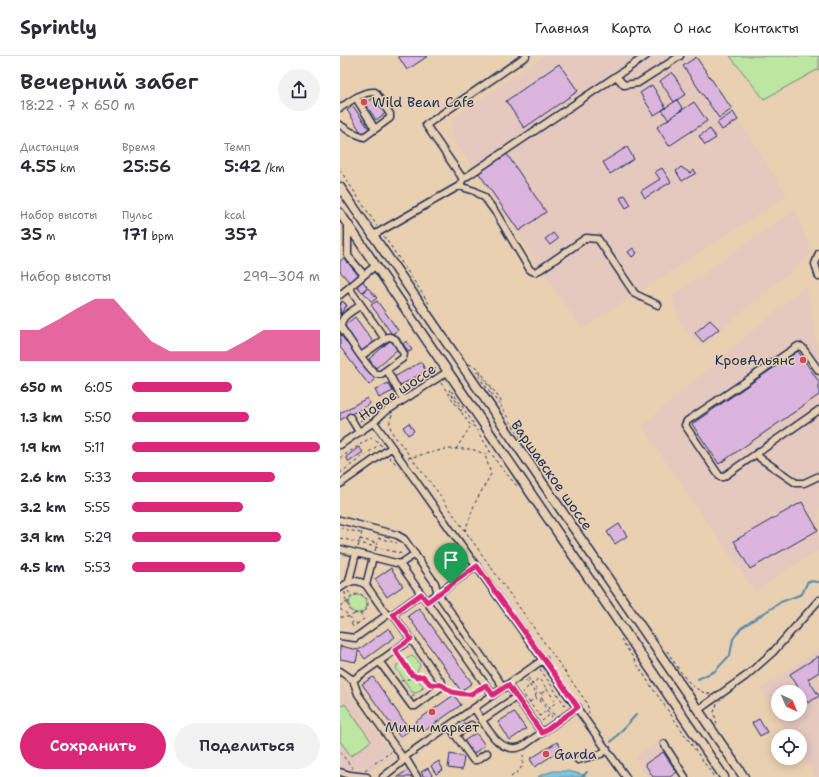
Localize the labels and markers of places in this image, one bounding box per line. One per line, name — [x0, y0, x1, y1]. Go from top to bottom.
place label: Wild Bean Cafe — [372, 93, 474, 111]
marker: Wild Bean Cafe — [359, 97, 369, 107]
place label: КровАльянс — [715, 351, 795, 369]
marker: КровАльянс — [798, 355, 808, 365]
pin — [434, 543, 468, 584]
marker: Мини маркет — [427, 707, 437, 717]
place label: Мини маркет — [385, 718, 480, 736]
place label: Garda — [554, 745, 597, 763]
marker: Garda — [541, 749, 551, 759]

